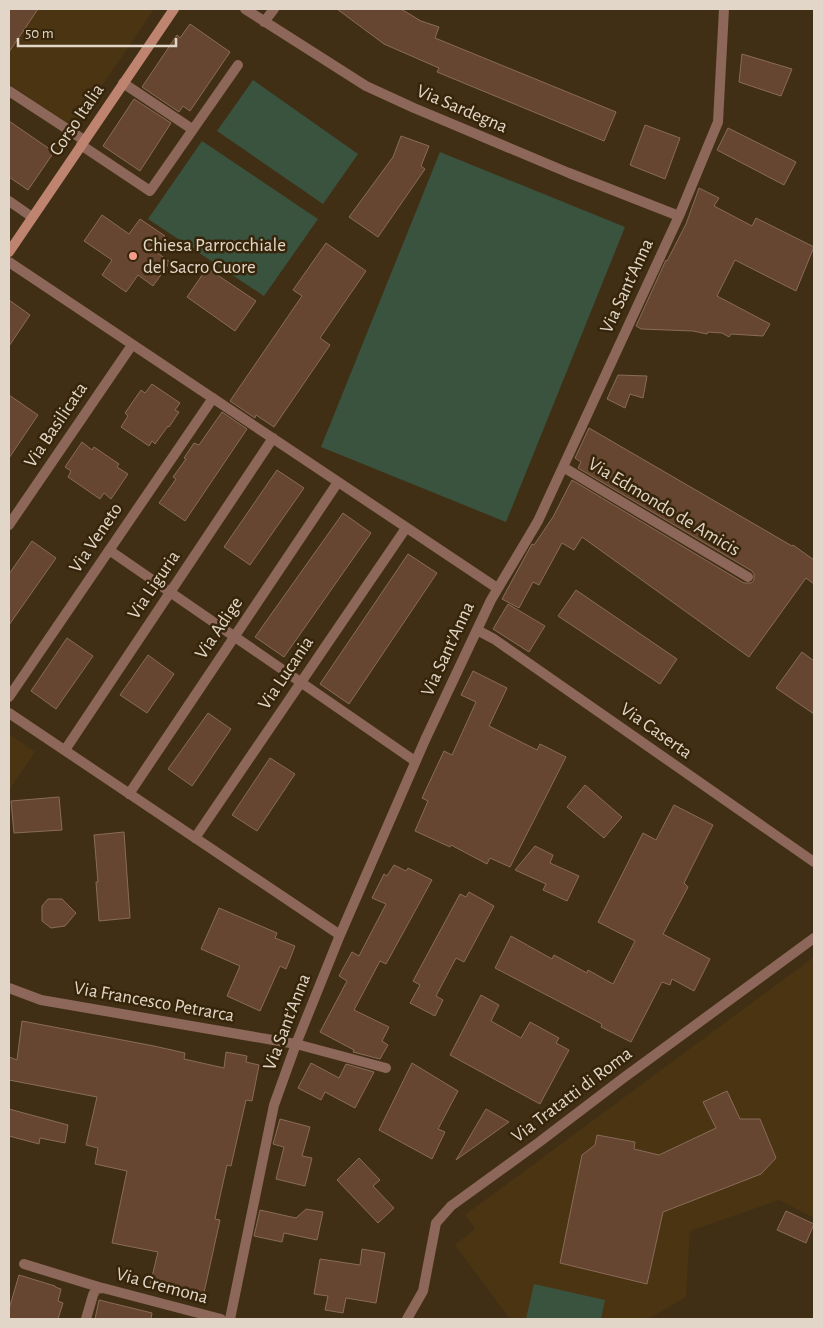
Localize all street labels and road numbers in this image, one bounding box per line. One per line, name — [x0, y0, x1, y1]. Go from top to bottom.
street label: Corso Italia — [46, 80, 108, 159]
street label: Via Sardegna — [414, 81, 510, 137]
street label: Via Sant'Anna — [597, 236, 657, 336]
street label: Via Basilicata — [21, 379, 91, 471]
street label: Via Edmondo de Amicis — [585, 454, 743, 560]
street label: Via Veneto — [66, 500, 126, 576]
street label: Via Liguria — [124, 547, 184, 623]
street label: Via Adige — [191, 594, 247, 662]
street label: Via Sant'Anna — [418, 599, 478, 699]
street label: Via Lucania — [255, 633, 317, 713]
street label: Via Caserta — [617, 700, 695, 763]
street label: Via Sant'Anna — [260, 971, 314, 1073]
street label: Via Francesco Petrarca — [72, 979, 236, 1025]
street label: Via Tratatti di Roma — [508, 1044, 636, 1146]
street label: Via Cremona — [114, 1265, 210, 1307]

